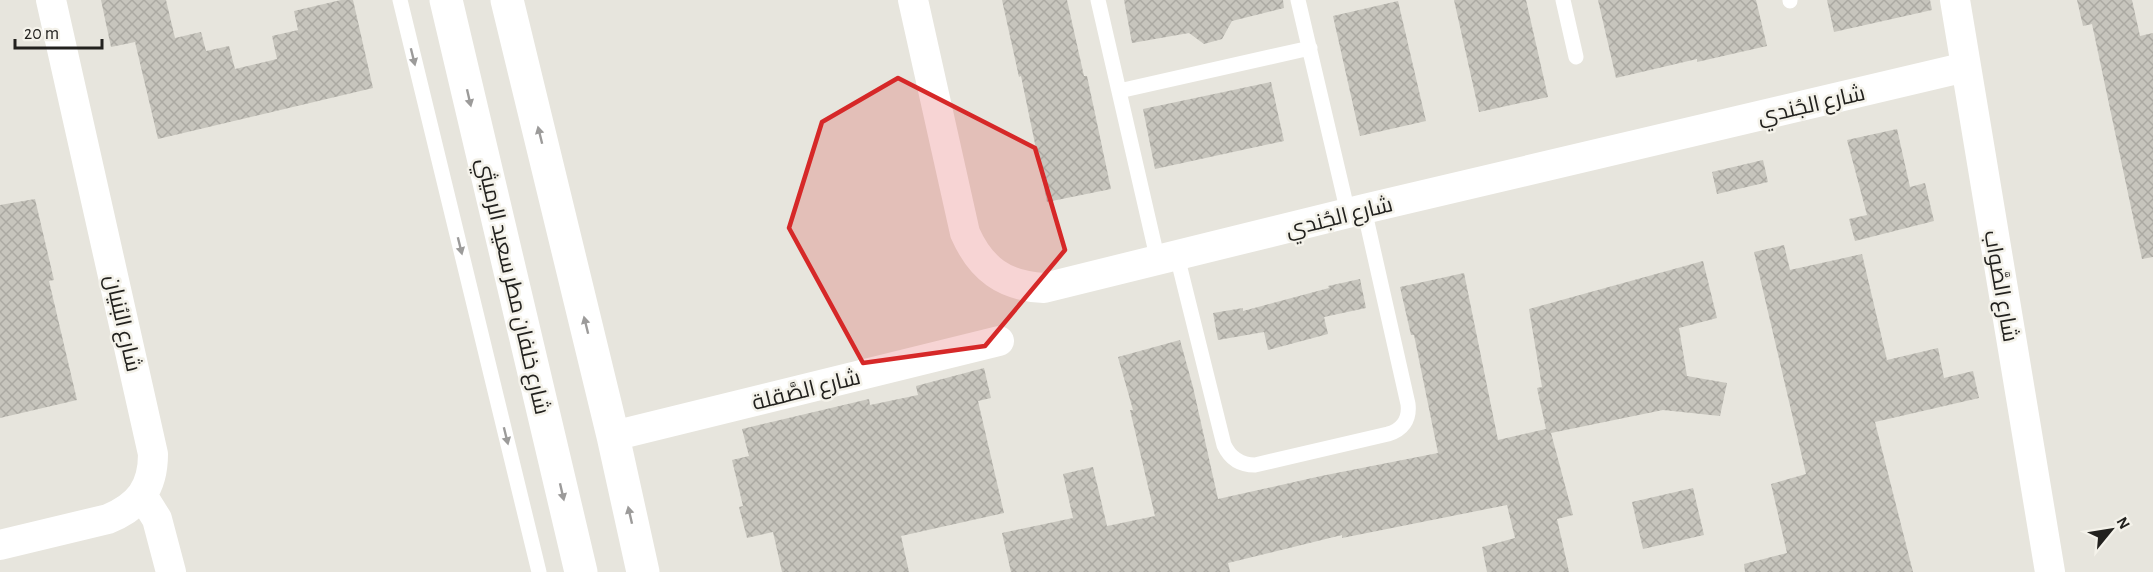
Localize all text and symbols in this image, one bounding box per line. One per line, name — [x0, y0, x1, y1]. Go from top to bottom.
scale bar — [15, 12, 102, 50]
text: 20 m — [24, 25, 59, 43]
one-way arrow — [409, 48, 419, 66]
street label: شارع الجُندي — [1755, 82, 1868, 133]
one-way arrow — [465, 89, 475, 107]
one-way arrow — [535, 126, 545, 145]
street label: شارع خلفان مطر سعيد الرميثي — [468, 156, 553, 418]
street label: شارع الجُندي — [1283, 193, 1396, 246]
street label: شارع الصَّواب — [1977, 229, 2022, 344]
one-way arrow — [455, 237, 465, 256]
street label: شارع البُنيان — [98, 273, 145, 374]
one-way arrow — [580, 316, 590, 334]
street label: شارع الصَّقلة — [750, 366, 863, 417]
one-way arrow — [501, 427, 511, 445]
one-way arrow — [558, 483, 568, 501]
north arrow — [2081, 500, 2141, 560]
one-way arrow — [625, 505, 634, 524]
text: N — [2113, 514, 2133, 532]

